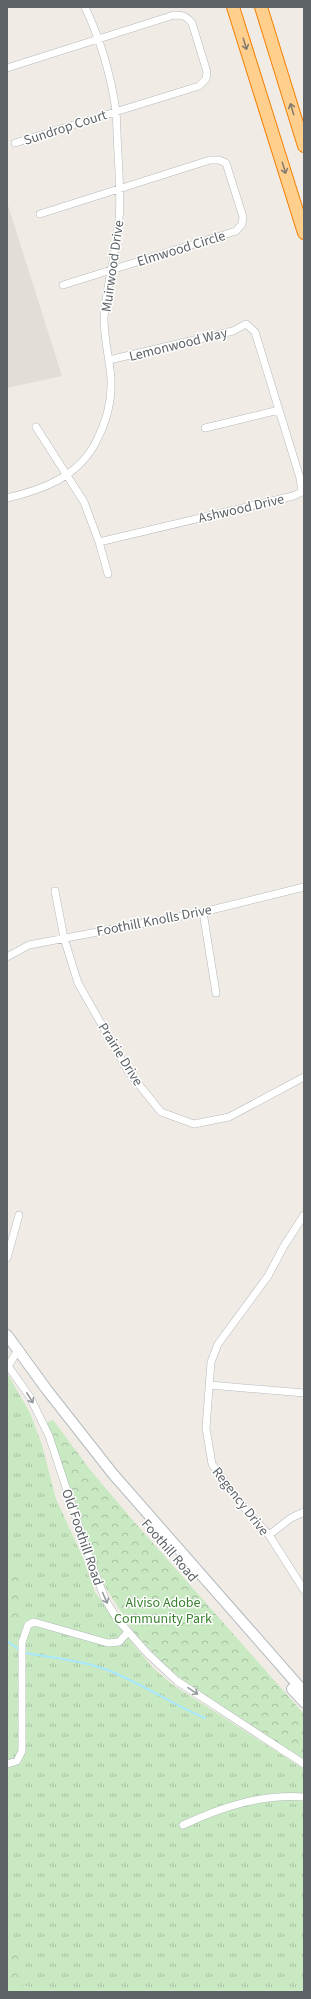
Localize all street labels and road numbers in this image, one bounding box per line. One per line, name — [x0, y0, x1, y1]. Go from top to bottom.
street label: Sundrop Court — [21, 105, 110, 151]
street label: Muirwood Drive — [97, 219, 129, 313]
street label: Elmwood Circle — [135, 226, 228, 272]
street label: Lemonwood Way — [127, 323, 230, 367]
street label: Ashwood Drive — [196, 489, 286, 529]
street label: Foothill Knolls Drive — [95, 900, 214, 942]
street label: Prairie Drive — [93, 1019, 148, 1090]
street label: Regency Drive — [207, 1463, 273, 1540]
street label: Old Foothill Road — [56, 1486, 108, 1588]
street label: Foothill Road — [136, 1515, 202, 1586]

